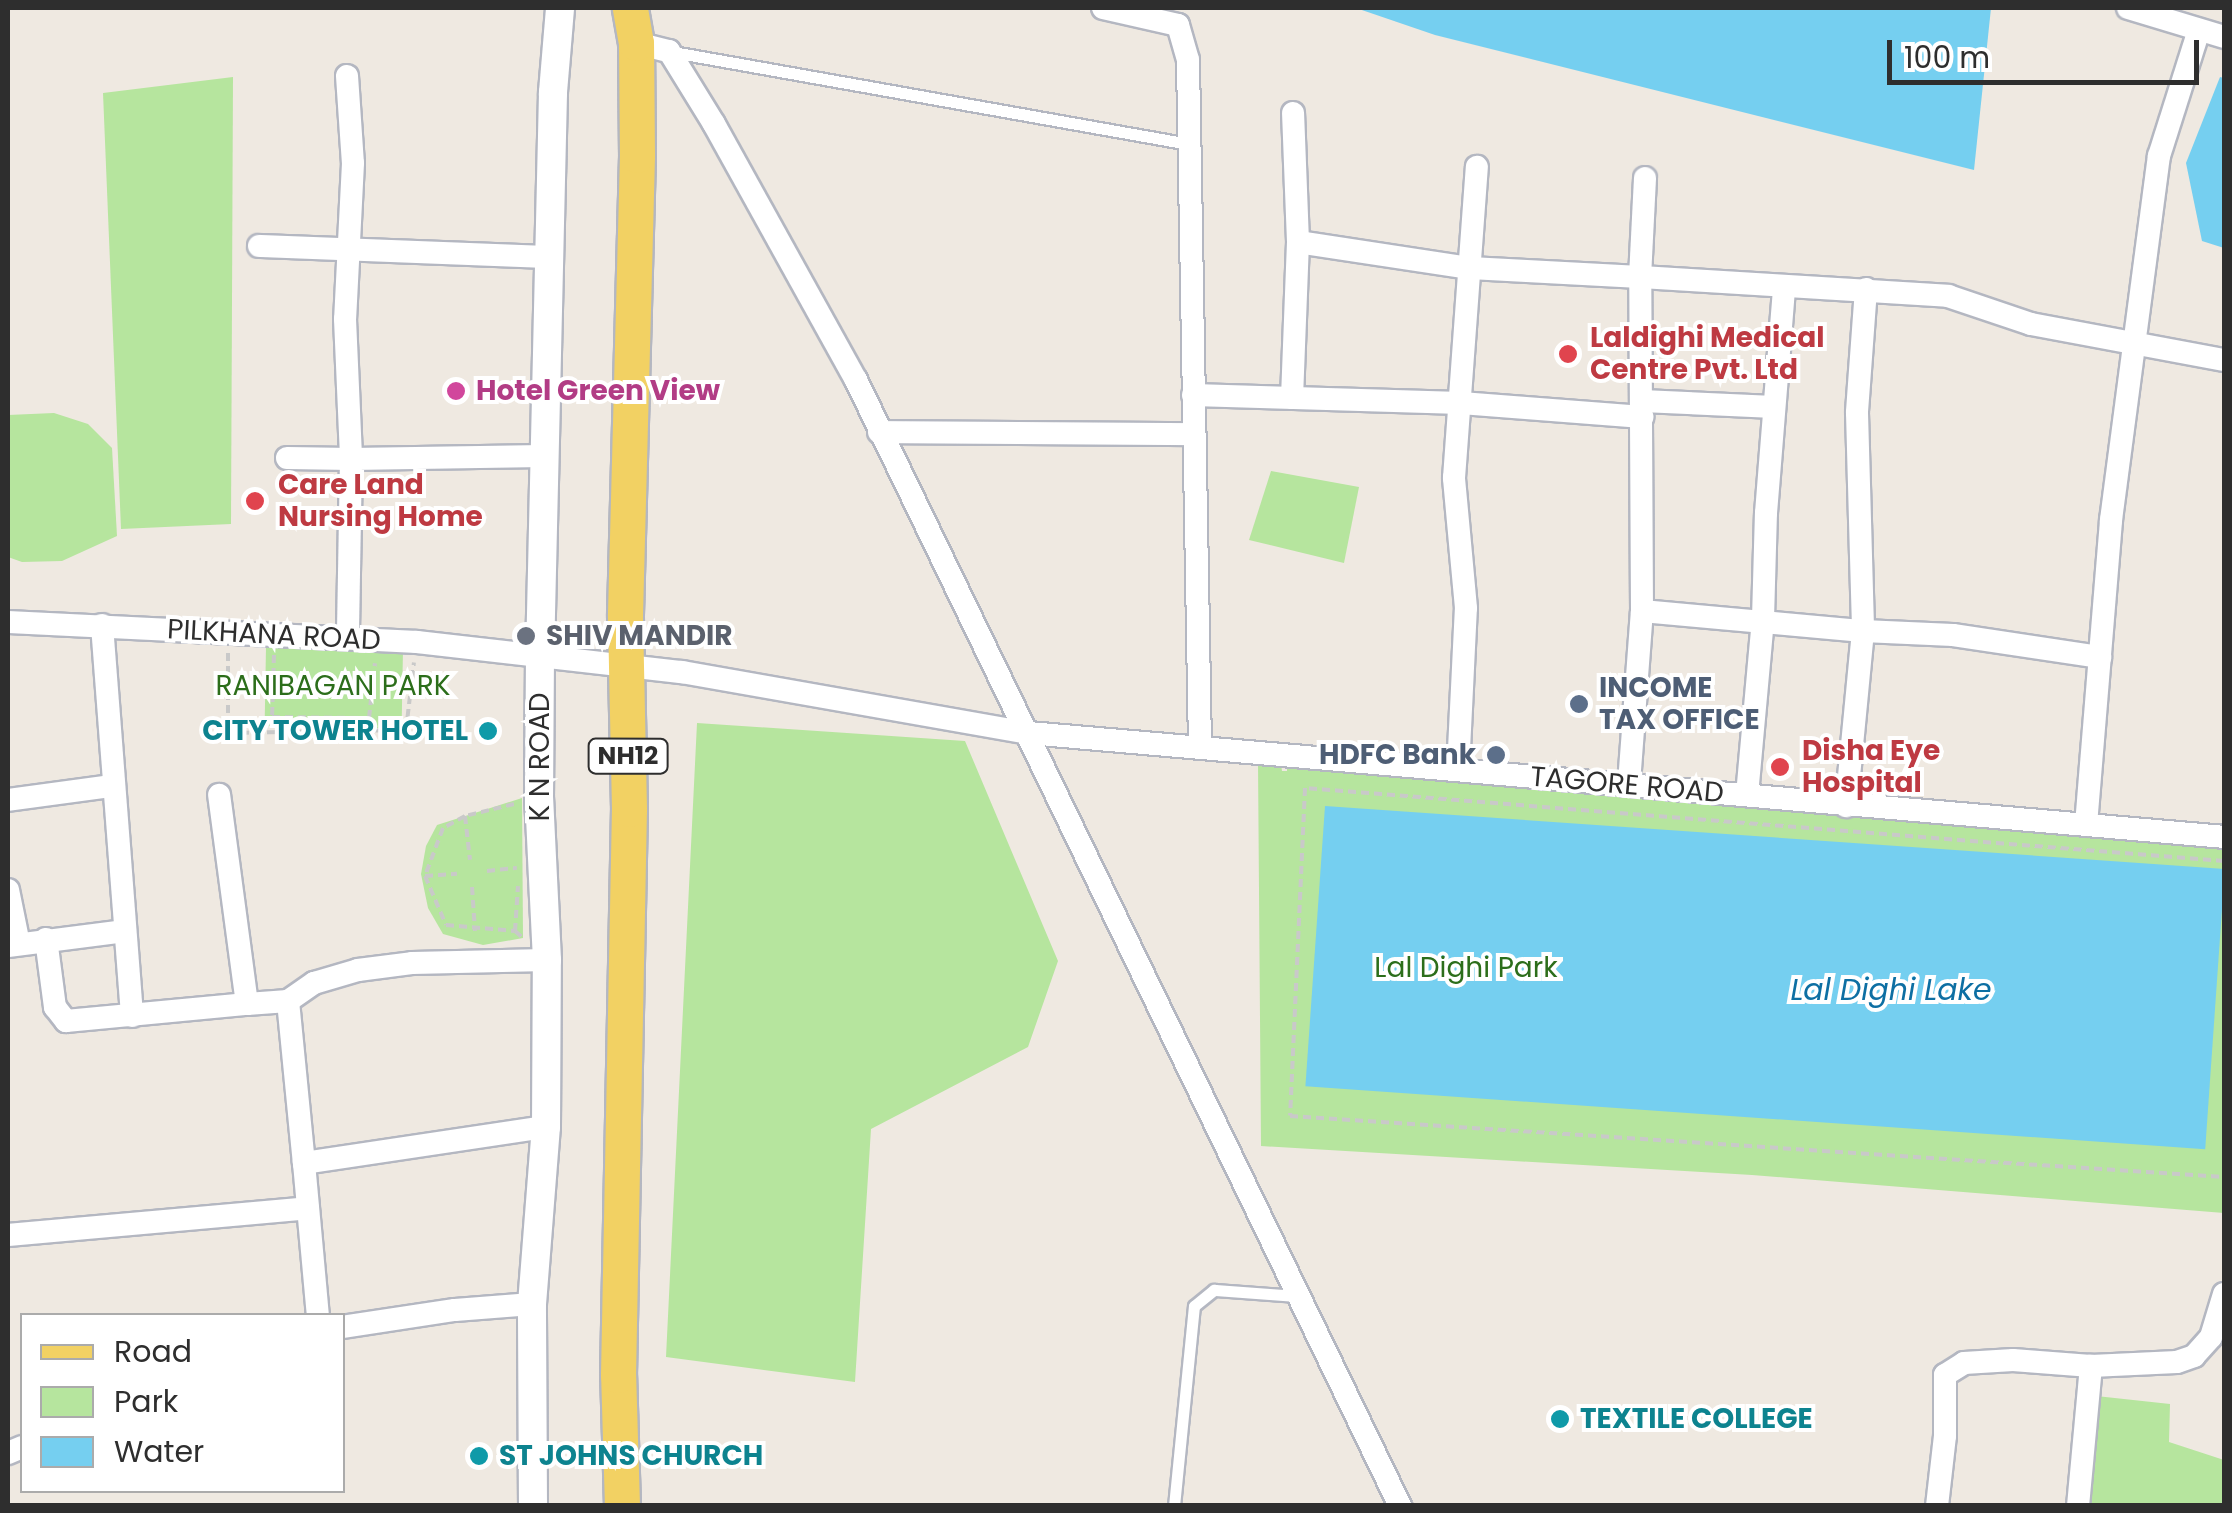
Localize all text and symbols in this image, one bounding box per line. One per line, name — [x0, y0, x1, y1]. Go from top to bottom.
scale bar — [1892, 20, 2204, 82]
text: 100 m — [1904, 36, 1990, 79]
place label: Laldighi Medical Centre Pvt. Ltd — [1590, 321, 1824, 387]
marker: Laldighi Medical Centre Pvt. Ltd — [1555, 341, 1581, 367]
place label: Hotel Green View — [476, 374, 720, 408]
marker: Hotel Green View — [445, 380, 467, 402]
place label: Care Land Nursing Home — [278, 468, 483, 534]
marker: Care Land Nursing Home — [242, 488, 268, 514]
street label: PILKHANA ROAD — [166, 613, 382, 657]
place label: SHIV MANDIR — [546, 619, 733, 653]
marker: SHIV MANDIR — [515, 625, 537, 647]
park label: RANIBAGAN PARK — [215, 669, 451, 703]
place label: INCOME TAX OFFICE — [1599, 671, 1760, 737]
street label: K N ROAD — [523, 692, 557, 822]
marker: INCOME TAX OFFICE — [1568, 693, 1590, 715]
place label: CITY TOWER HOTEL — [202, 714, 468, 748]
marker: CITY TOWER HOTEL — [477, 720, 499, 742]
place label: Disha Eye Hospital — [1802, 734, 1940, 800]
road number: NH12 — [586, 736, 670, 776]
place label: HDFC Bank — [1319, 738, 1476, 772]
marker: HDFC Bank — [1485, 744, 1507, 766]
marker: Disha Eye Hospital — [1767, 754, 1793, 780]
street label: TAGORE ROAD — [1529, 760, 1725, 810]
park label: Lal Dighi Park — [1374, 951, 1558, 985]
water label: Lal Dighi Lake — [1790, 972, 1992, 1008]
legend — [20, 1313, 345, 1493]
text: Road — [114, 1330, 192, 1373]
text: Park — [114, 1380, 178, 1423]
place label: TEXTILE COLLEGE — [1580, 1402, 1813, 1436]
marker: TEXTILE COLLEGE — [1549, 1408, 1571, 1430]
text: Water — [114, 1430, 204, 1473]
place label: ST JOHNS CHURCH — [499, 1439, 763, 1473]
marker: ST JOHNS CHURCH — [468, 1445, 490, 1467]

